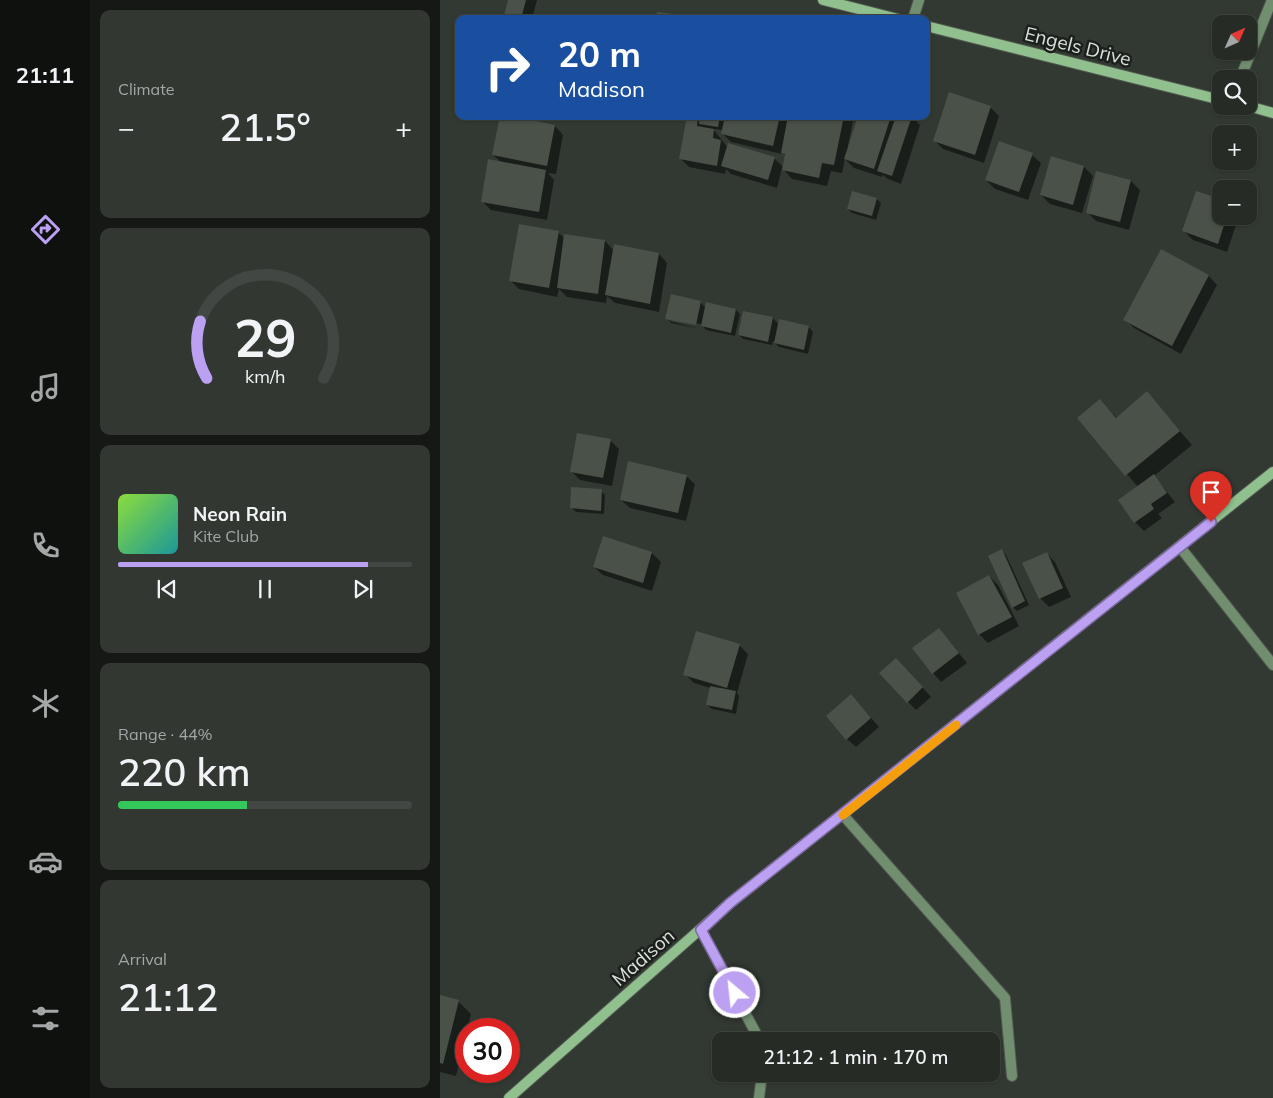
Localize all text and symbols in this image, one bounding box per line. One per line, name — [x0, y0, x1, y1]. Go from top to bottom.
north arrow — [1212, 15, 1258, 60]
map controls — [1212, 15, 1257, 225]
street label: Engels Drive — [1022, 21, 1134, 71]
text: 20 m — [558, 32, 641, 76]
icon: right — [475, 35, 540, 100]
text: 21:11 — [16, 61, 74, 89]
button: search — [1212, 70, 1257, 115]
text: Madison — [558, 75, 645, 103]
text: Climate — [118, 79, 174, 99]
text: 21.5° — [219, 103, 311, 151]
text: − — [118, 110, 135, 145]
text: + — [395, 110, 412, 145]
button: + — [1212, 125, 1257, 170]
button: − — [1212, 180, 1257, 225]
icon: directions — [28, 212, 63, 247]
text: 29 — [234, 305, 296, 370]
text: km/h — [245, 365, 285, 387]
icon: music — [28, 370, 63, 405]
pin — [1190, 471, 1232, 522]
icon: arrive — [1197, 478, 1225, 506]
text: Neon Rain — [193, 502, 287, 526]
text: Kite Club — [193, 526, 259, 546]
icon: phone — [28, 528, 63, 563]
icon: previous — [153, 575, 181, 603]
icon: pause — [251, 575, 279, 603]
icon: next — [349, 575, 377, 603]
icon: climate — [28, 686, 63, 721]
text: Range · 44% — [118, 724, 213, 744]
text: 220 km — [118, 748, 251, 796]
icon: car — [28, 844, 63, 879]
street label: Madison — [607, 923, 679, 991]
text: Arrival — [118, 949, 167, 969]
position arrow — [708, 966, 760, 1018]
text: 21:12 — [118, 973, 218, 1021]
icon: filters — [28, 1001, 63, 1036]
speed limit sign: 30 — [455, 1018, 520, 1083]
text: 21:12 · 1 min · 170 m — [763, 1045, 949, 1069]

